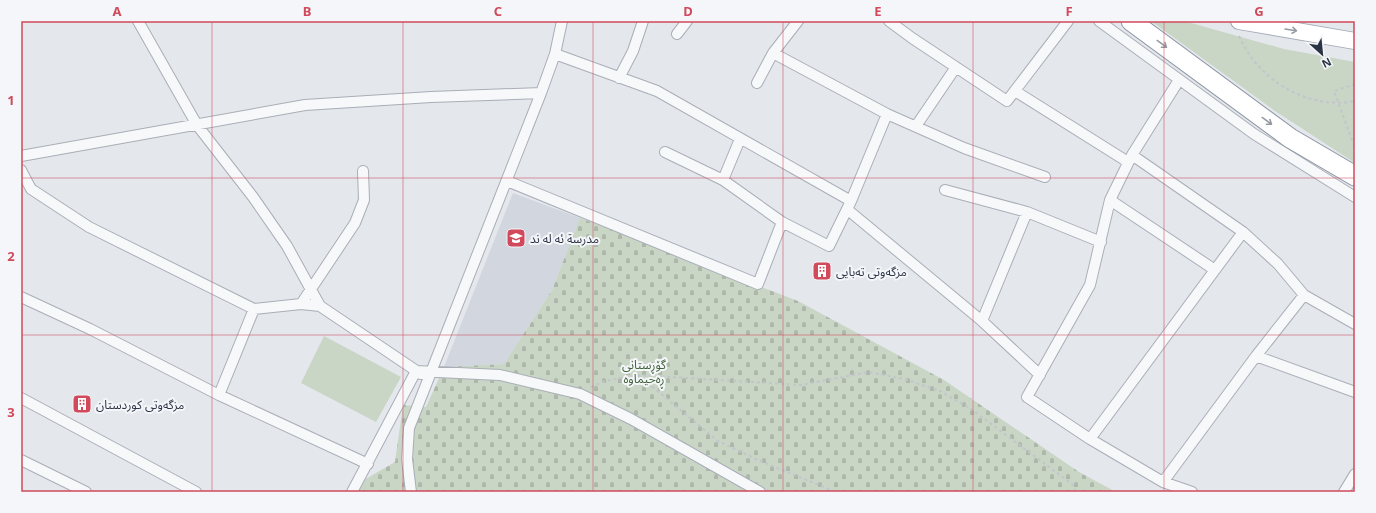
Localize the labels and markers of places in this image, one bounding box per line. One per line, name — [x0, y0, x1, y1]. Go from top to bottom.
school or university icon: مدرسة ئه له ند — [505, 227, 527, 249]
place label: مدرسة ئه له ند — [530, 230, 599, 247]
building icon: مزگەوتی تەبایی — [811, 260, 833, 282]
place label: مزگەوتی تەبایی — [836, 263, 907, 280]
building icon: مزگەوتی کوردستان — [71, 393, 93, 415]
place label: مزگەوتی کوردستان — [96, 396, 184, 413]

